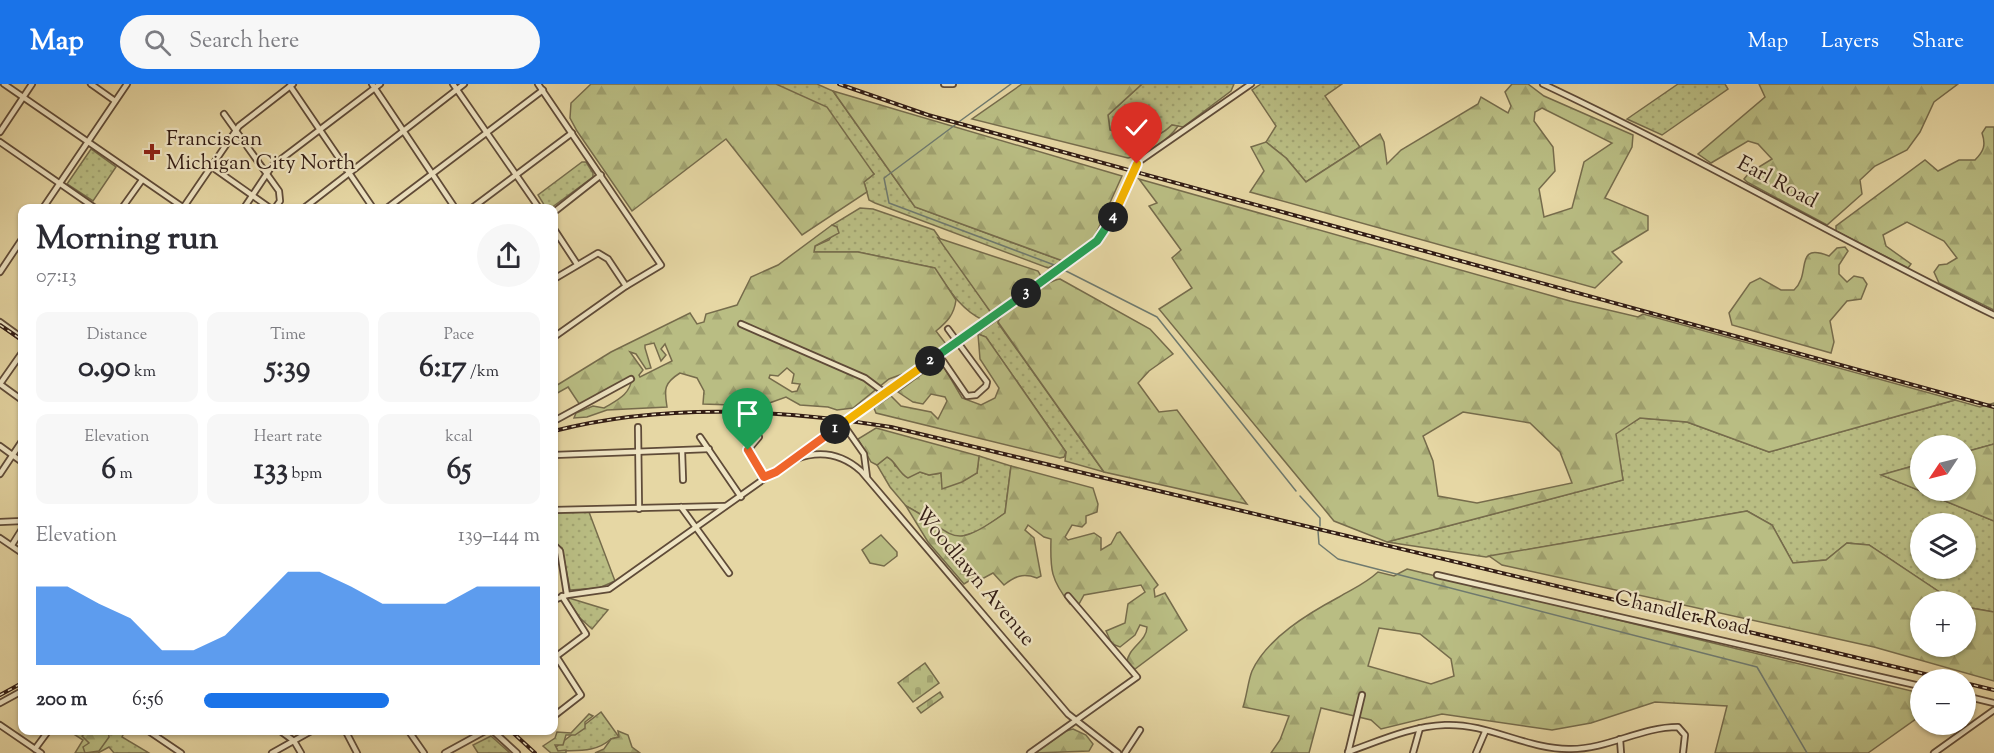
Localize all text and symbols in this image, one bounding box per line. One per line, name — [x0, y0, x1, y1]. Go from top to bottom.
search box — [120, 15, 540, 69]
text: Map — [30, 22, 84, 62]
icon: search — [141, 26, 174, 59]
text: Search here — [189, 26, 299, 58]
text: Map — [1748, 27, 1788, 57]
text: Layers — [1821, 27, 1879, 57]
text: Share — [1912, 27, 1964, 57]
pin — [1111, 102, 1162, 164]
icon: check — [1120, 111, 1153, 144]
place label: Franciscan Michigan City North — [166, 125, 355, 179]
marker: Franciscan Michigan City North — [143, 143, 161, 161]
street label: Earl Road — [1731, 149, 1823, 217]
pin: 4 — [1098, 202, 1128, 232]
text: 4 — [1109, 205, 1117, 228]
text: Morning run — [36, 216, 218, 264]
button: share — [477, 224, 540, 287]
text: 07:13 — [36, 263, 77, 292]
pin: 3 — [1011, 278, 1041, 308]
text: 3 — [1023, 281, 1029, 304]
text: Distance — [87, 324, 147, 347]
text: Time — [270, 324, 306, 347]
text: Pace — [444, 324, 474, 347]
pin: 2 — [915, 346, 945, 376]
text: 0.90 — [78, 347, 131, 390]
text: 5:39 — [266, 347, 310, 390]
text: 6:17 — [419, 347, 467, 390]
text: 2 — [926, 349, 934, 372]
text: km — [131, 361, 156, 384]
text: /km — [467, 361, 499, 384]
pin — [722, 388, 773, 450]
icon: arrive — [731, 397, 764, 430]
pin: 1 — [820, 414, 850, 444]
text: 1 — [832, 417, 838, 440]
text: Elevation — [85, 426, 149, 449]
text: Heart rate — [254, 426, 322, 449]
text: kcal — [445, 426, 473, 449]
north arrow — [1910, 435, 1976, 501]
map controls — [1910, 435, 1976, 735]
text: 6 — [101, 449, 116, 492]
text: 133 — [254, 449, 288, 492]
text: 65 — [446, 449, 472, 492]
text: m — [116, 463, 133, 486]
text: bpm — [288, 463, 322, 486]
street label: Woodlawn Avenue — [907, 501, 1041, 653]
button: layers — [1910, 513, 1976, 579]
text: Elevation — [36, 522, 117, 551]
text: 139–144 m — [458, 522, 540, 551]
street label: Chandler Road — [1611, 584, 1753, 644]
button: + — [1910, 591, 1976, 657]
button: − — [1910, 669, 1976, 735]
text: 200 m — [36, 686, 87, 715]
text: 6:56 — [132, 686, 164, 715]

